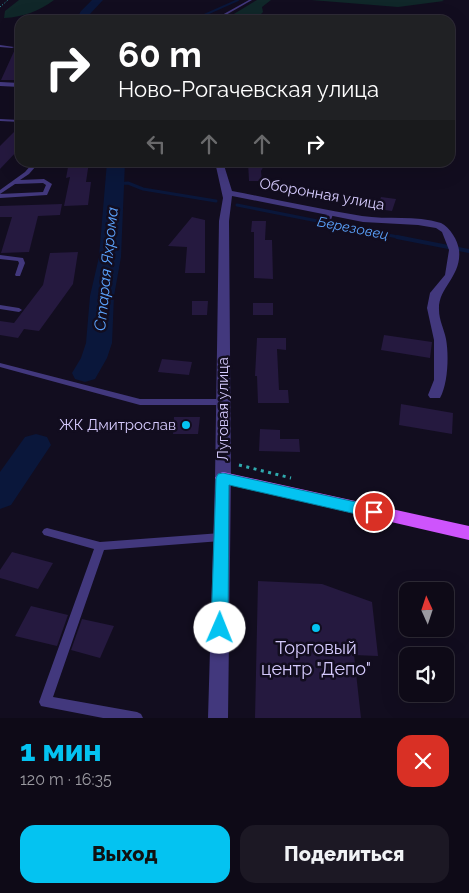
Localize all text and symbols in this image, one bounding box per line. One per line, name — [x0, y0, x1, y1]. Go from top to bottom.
text: 60 m — [118, 34, 202, 75]
icon: right — [35, 35, 100, 100]
text: Ново-Рогачевская улица — [118, 76, 379, 102]
icon: left — [142, 130, 170, 158]
icon: ahead — [195, 130, 223, 158]
icon: ahead — [248, 130, 276, 158]
icon: right — [301, 130, 329, 158]
street label: Оборонная улица — [258, 174, 386, 214]
water label: Старая Яхрома — [90, 206, 122, 332]
water label: Березовец — [316, 213, 390, 243]
street label: Луговая улица — [214, 357, 232, 461]
place label: ЖК Дмитрослав — [59, 416, 176, 434]
marker: ЖК Дмитрослав — [180, 419, 192, 431]
pin — [353, 491, 395, 533]
icon: arrive — [360, 498, 388, 526]
north arrow — [399, 582, 454, 638]
map controls — [399, 582, 454, 702]
position arrow — [193, 601, 245, 653]
marker: Торговый центр "Депо" — [310, 622, 322, 634]
place label: Торговый центр "Депо" — [261, 637, 371, 679]
button: sound — [399, 647, 454, 702]
text: 1 мин — [20, 733, 102, 768]
button: close — [397, 735, 449, 787]
text: 120 m · 16:35 — [20, 770, 112, 789]
button: Выход — [20, 825, 230, 883]
button: Поделиться — [240, 825, 449, 883]

